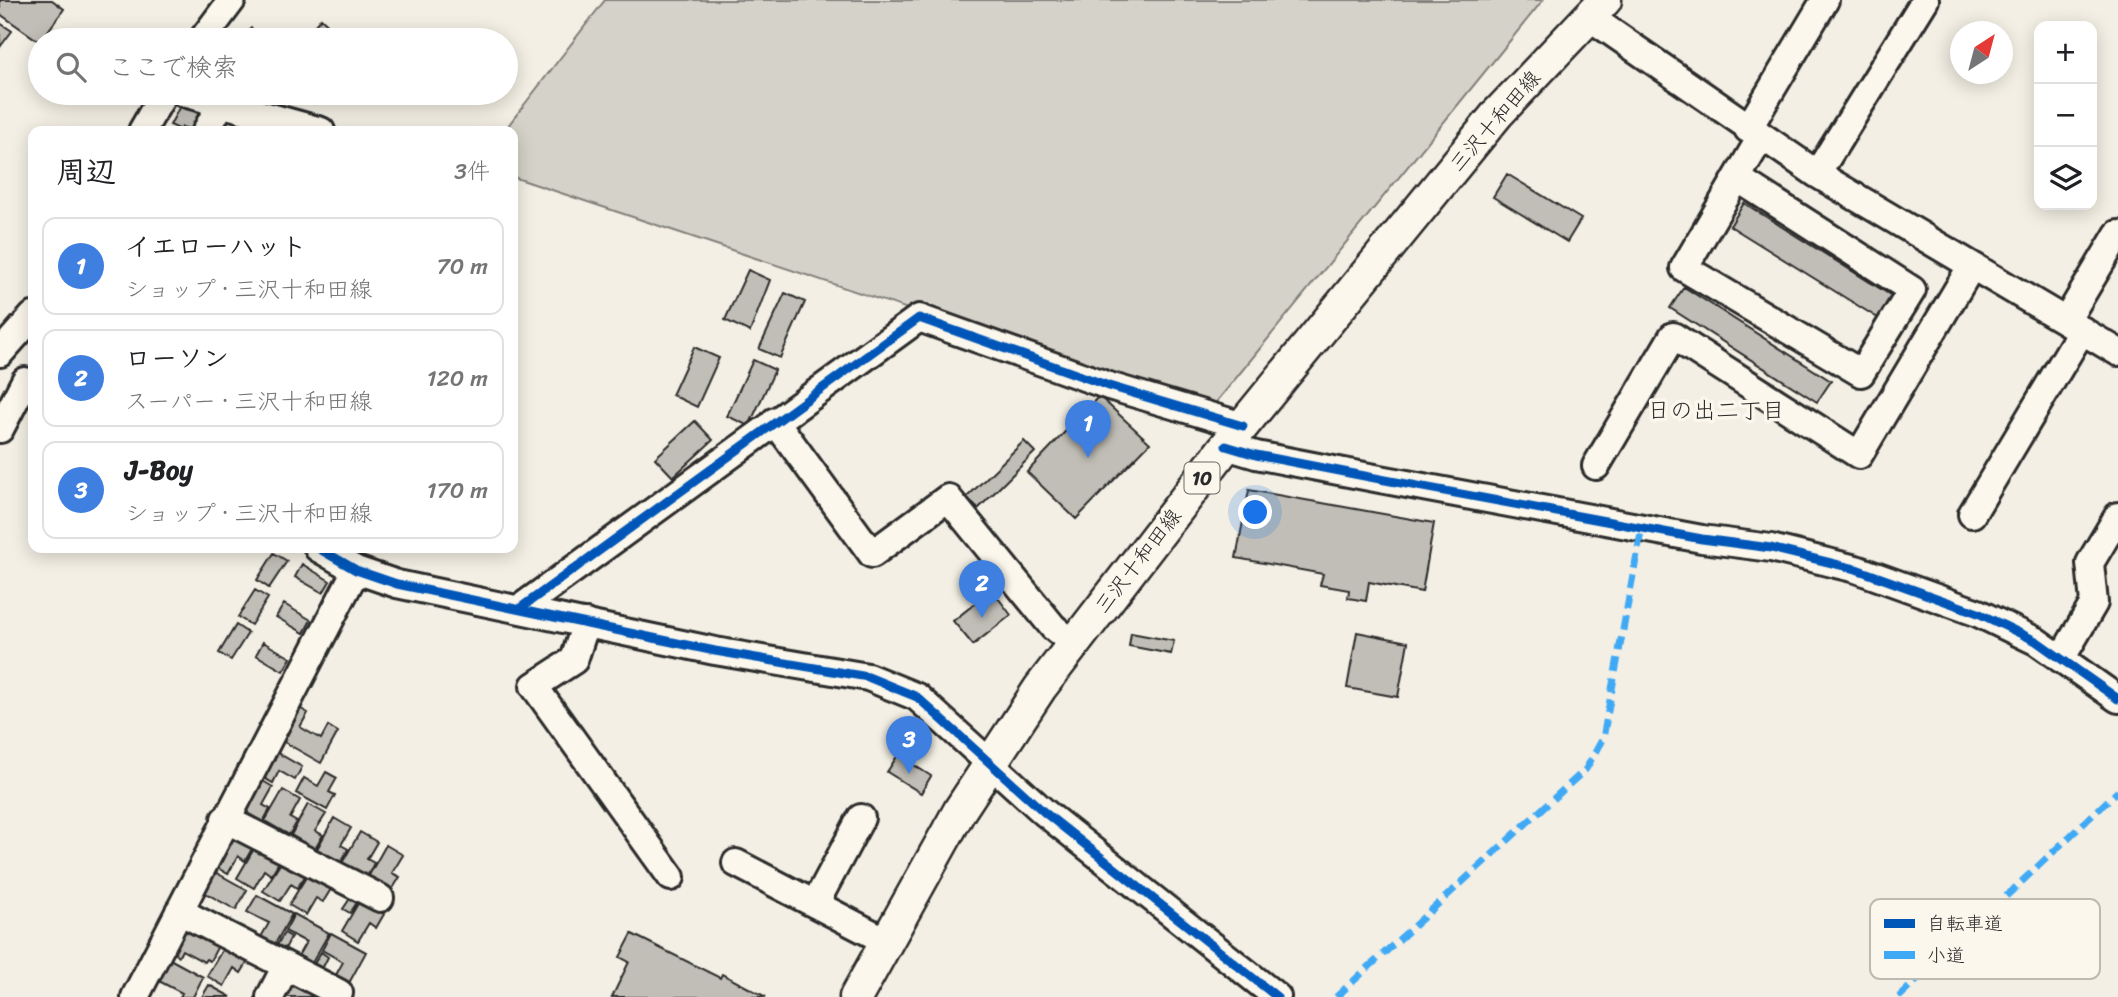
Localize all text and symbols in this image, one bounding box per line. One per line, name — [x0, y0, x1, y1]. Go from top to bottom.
north arrow — [1950, 21, 2013, 84]
map controls — [2034, 21, 2097, 210]
button: + — [2034, 21, 2097, 84]
search box — [28, 28, 518, 105]
text: ここで検索 — [108, 44, 238, 90]
icon: search — [52, 48, 90, 86]
street label: 三沢十和田線 — [1439, 61, 1551, 181]
button: − — [2034, 84, 2097, 147]
text: 周辺 — [56, 145, 116, 199]
button: layers — [2034, 147, 2097, 210]
text: 3件 — [454, 151, 490, 192]
text: イエローハット — [125, 223, 307, 269]
text: 1 — [76, 246, 86, 287]
text: 70 m — [437, 246, 488, 287]
text: ショップ · 三沢十和田線 — [125, 269, 372, 310]
text: ローソン — [125, 335, 229, 381]
text: 2 — [74, 358, 88, 399]
text: 120 m — [427, 358, 488, 399]
text: スーパー · 三沢十和田線 — [125, 381, 372, 422]
district label: 日の出二丁目 — [1647, 390, 1785, 431]
pin: 1 — [1065, 400, 1111, 458]
text: J-Boy — [125, 447, 193, 493]
road number: 10 — [1184, 463, 1220, 494]
text: 3 — [75, 470, 87, 511]
text: 170 m — [427, 470, 488, 511]
text: ショップ · 三沢十和田線 — [125, 493, 372, 534]
your location — [1238, 495, 1272, 529]
street label: 三沢十和田線 — [1084, 500, 1192, 622]
pin: 2 — [959, 560, 1005, 618]
pin: 3 — [886, 716, 932, 774]
legend — [1870, 899, 2100, 979]
text: 自転車道 — [1927, 907, 2003, 940]
text: 小道 — [1927, 939, 1965, 972]

